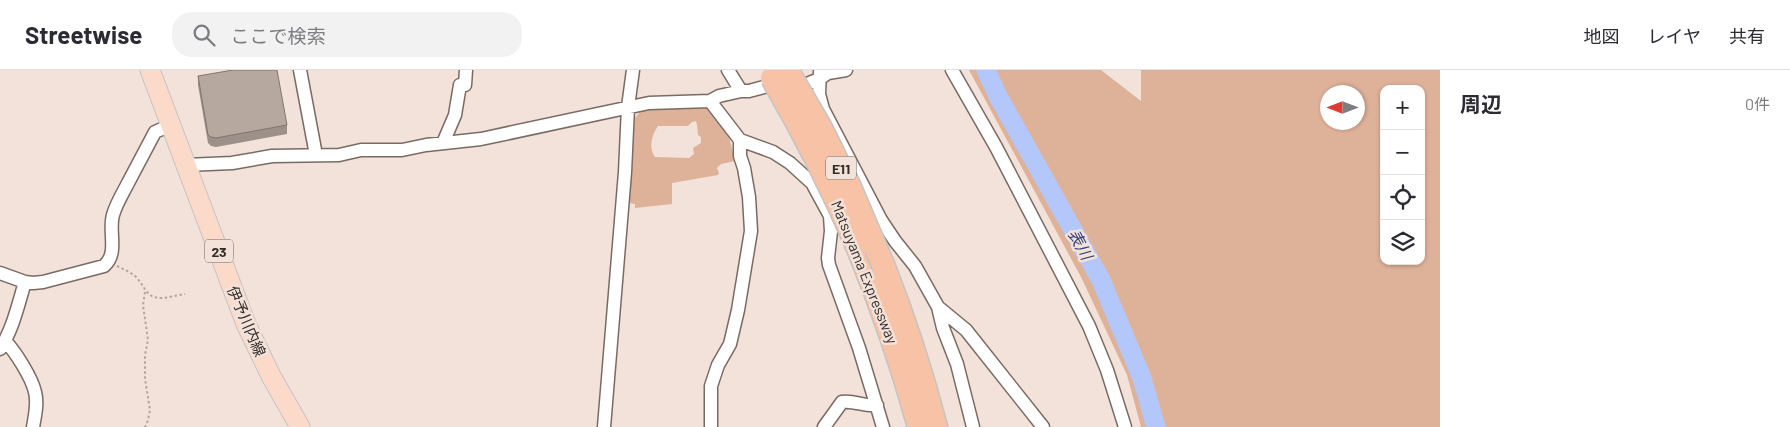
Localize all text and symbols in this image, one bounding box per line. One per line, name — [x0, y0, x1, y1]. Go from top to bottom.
search box — [172, 12, 522, 57]
text: Streetwise — [25, 20, 142, 49]
icon: search — [190, 21, 218, 49]
text: ここで検索 — [230, 24, 325, 47]
text: 地図 — [1584, 25, 1620, 47]
text: レイヤ — [1648, 25, 1701, 47]
text: 共有 — [1729, 25, 1765, 47]
north arrow — [1320, 85, 1365, 130]
map controls — [1380, 85, 1425, 265]
button: + — [1380, 85, 1425, 130]
text: 周辺 — [1460, 91, 1502, 116]
text: 0件 — [1745, 94, 1770, 113]
button: − — [1380, 130, 1425, 175]
road number: E11 — [826, 156, 856, 180]
button: locate — [1380, 175, 1425, 220]
street label: Matsuyama Expressway — [828, 198, 902, 346]
button: layers — [1380, 220, 1425, 265]
water label: 表川 — [1065, 225, 1098, 264]
road number: 23 — [205, 240, 233, 262]
street label: 伊予川内線 — [224, 283, 270, 359]

